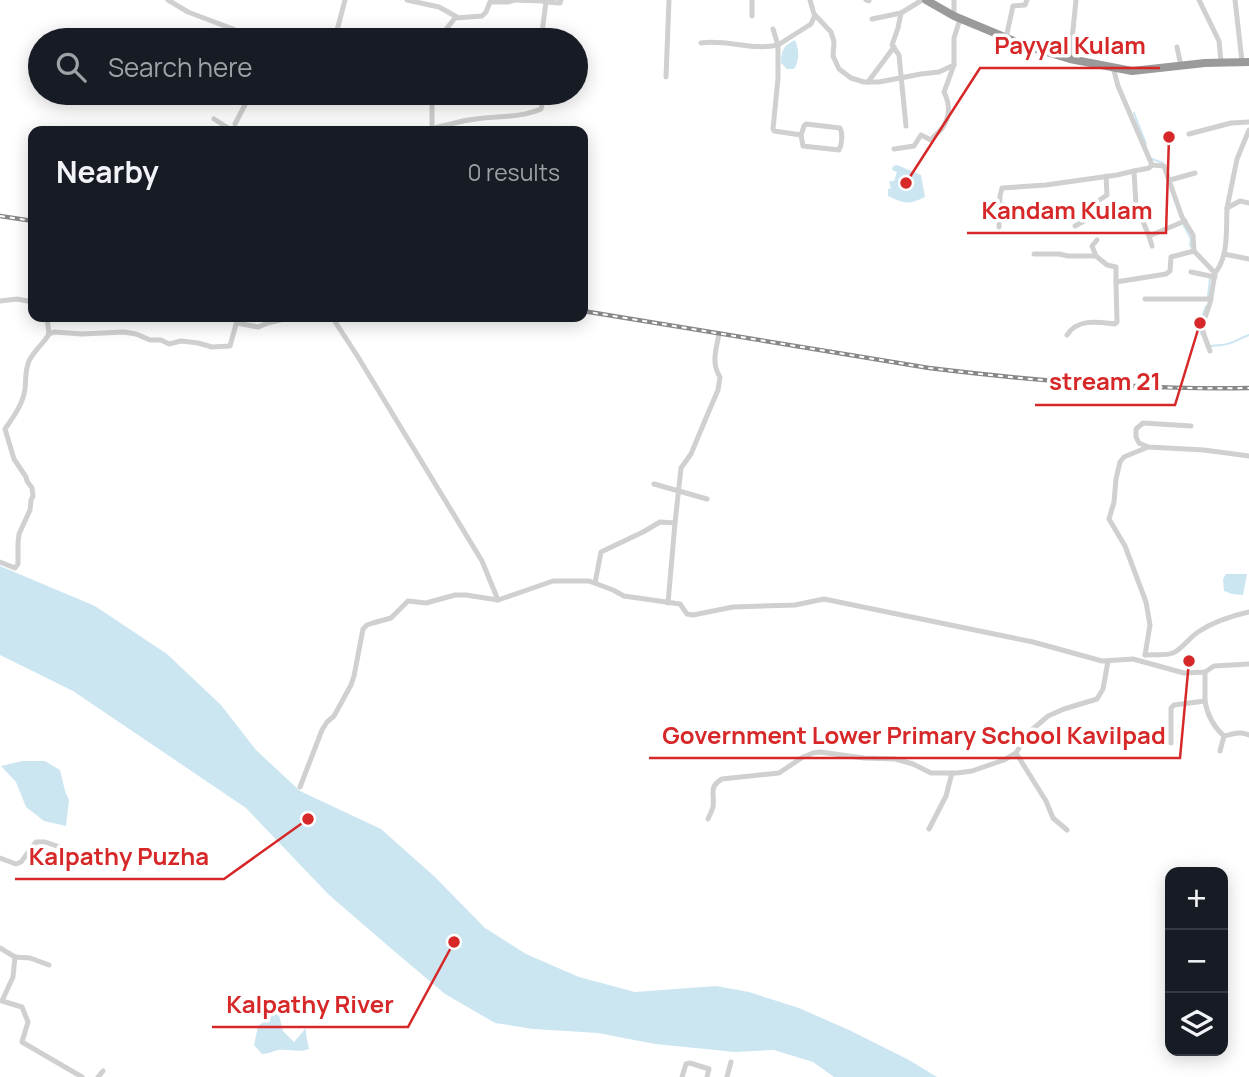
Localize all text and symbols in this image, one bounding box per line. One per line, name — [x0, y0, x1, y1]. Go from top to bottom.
callout: Payyal Kulam — [980, 23, 1160, 68]
search box — [28, 28, 588, 105]
text: Payyal Kulam — [994, 28, 1146, 61]
icon: search — [52, 48, 90, 86]
text: Search here — [108, 49, 253, 85]
text: Nearby — [56, 151, 159, 192]
text: 0 results — [467, 156, 560, 188]
callout: Kandam Kulam — [967, 188, 1166, 233]
text: Kandam Kulam — [981, 193, 1153, 226]
callout: stream 21 — [1035, 360, 1175, 405]
text: stream 21 — [1049, 364, 1161, 397]
callout: Government Lower Primary School Kavilpad — [649, 713, 1180, 758]
text: Government Lower Primary School Kavilpad — [662, 718, 1166, 751]
callout: Kalpathy Puzha — [15, 834, 224, 879]
text: Kalpathy Puzha — [29, 839, 209, 872]
map controls — [1165, 867, 1228, 1056]
button: + — [1165, 867, 1228, 930]
button: − — [1165, 930, 1228, 993]
callout: Kalpathy River — [212, 982, 408, 1027]
text: Kalpathy River — [226, 987, 394, 1020]
button: layers — [1165, 993, 1228, 1056]

